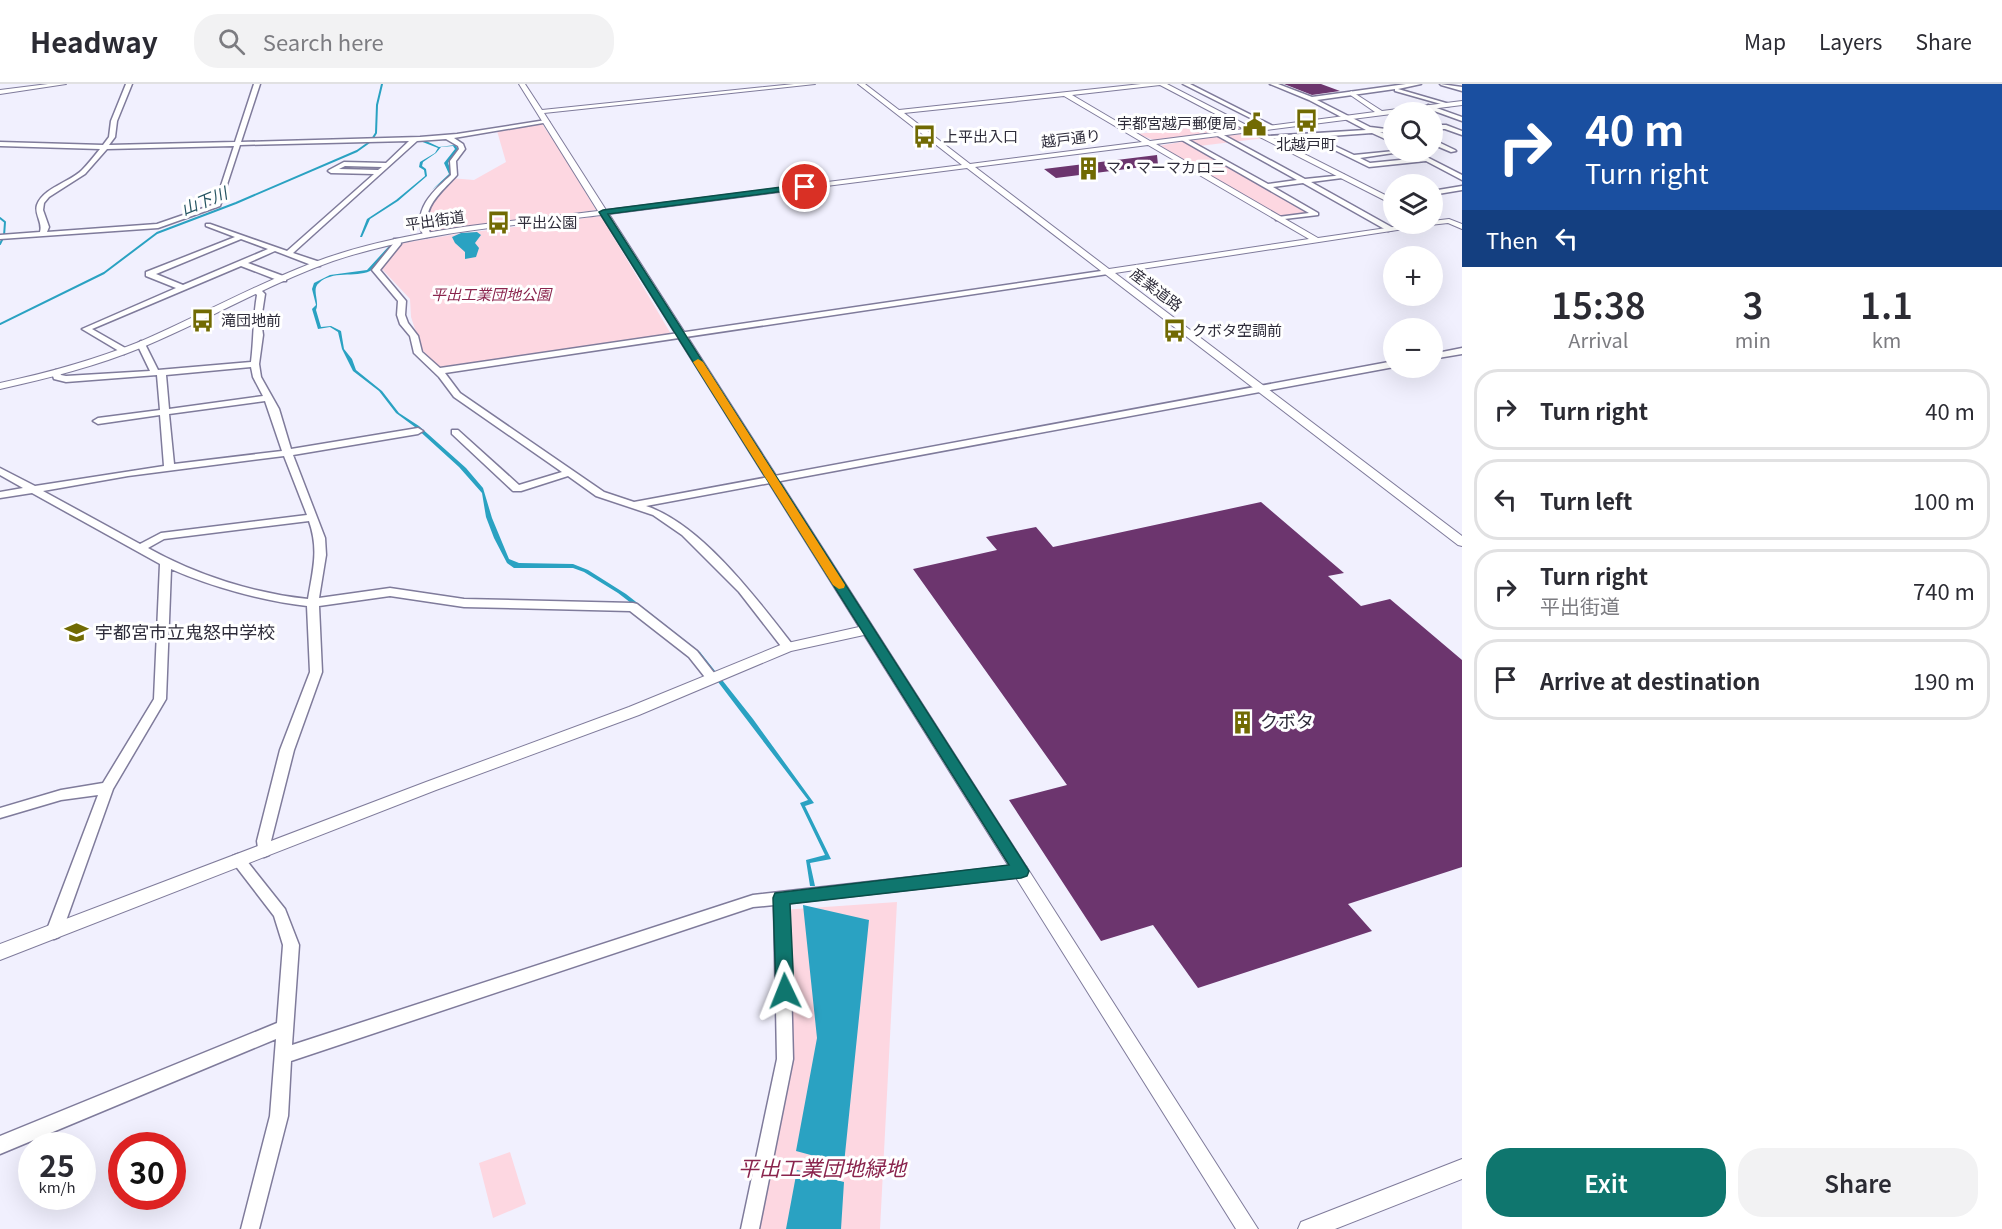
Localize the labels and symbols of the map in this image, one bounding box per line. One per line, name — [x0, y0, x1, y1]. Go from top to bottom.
bus stop icon: 北越戸町 — [1293, 108, 1319, 134]
public building icon: 宇都宮越戸郵便局 — [1242, 111, 1268, 137]
place label: 宇都宮越戸郵便局 — [1117, 112, 1237, 133]
street label: 越戸通り — [1039, 123, 1102, 152]
bus stop icon: 上平出入口 — [912, 124, 938, 150]
place label: 上平出入口 — [943, 125, 1018, 146]
place label: 北越戸町 — [1276, 133, 1336, 154]
building icon: マ・マーマカロニ — [1075, 155, 1101, 181]
place label: マ・マーマカロニ — [1106, 156, 1226, 177]
pin — [779, 161, 830, 212]
water label: 山下川 — [177, 179, 232, 220]
street label: 平出街道 — [404, 205, 466, 234]
bus stop icon: 平出公園 — [486, 210, 512, 236]
place label: 平出公園 — [517, 211, 577, 232]
street label: 産業道路 — [1127, 262, 1187, 315]
park label: 平出工業団地公園 — [431, 283, 553, 304]
bus stop icon: 滝団地前 — [190, 308, 216, 334]
place label: 滝団地前 — [221, 309, 281, 330]
bus stop icon: クボタ空調前 — [1161, 318, 1187, 344]
place label: クボタ空調前 — [1192, 319, 1282, 340]
place label: 宇都宮市立鬼怒中学校 — [95, 618, 275, 644]
school or university icon: 宇都宮市立鬼怒中学校 — [64, 620, 90, 646]
place label: クボタ — [1260, 707, 1314, 733]
building icon: クボタ — [1229, 709, 1255, 735]
position arrow — [753, 959, 817, 1023]
speed limit sign: 30 — [108, 1132, 186, 1210]
park label: 平出工業団地緑地 — [738, 1152, 908, 1182]

